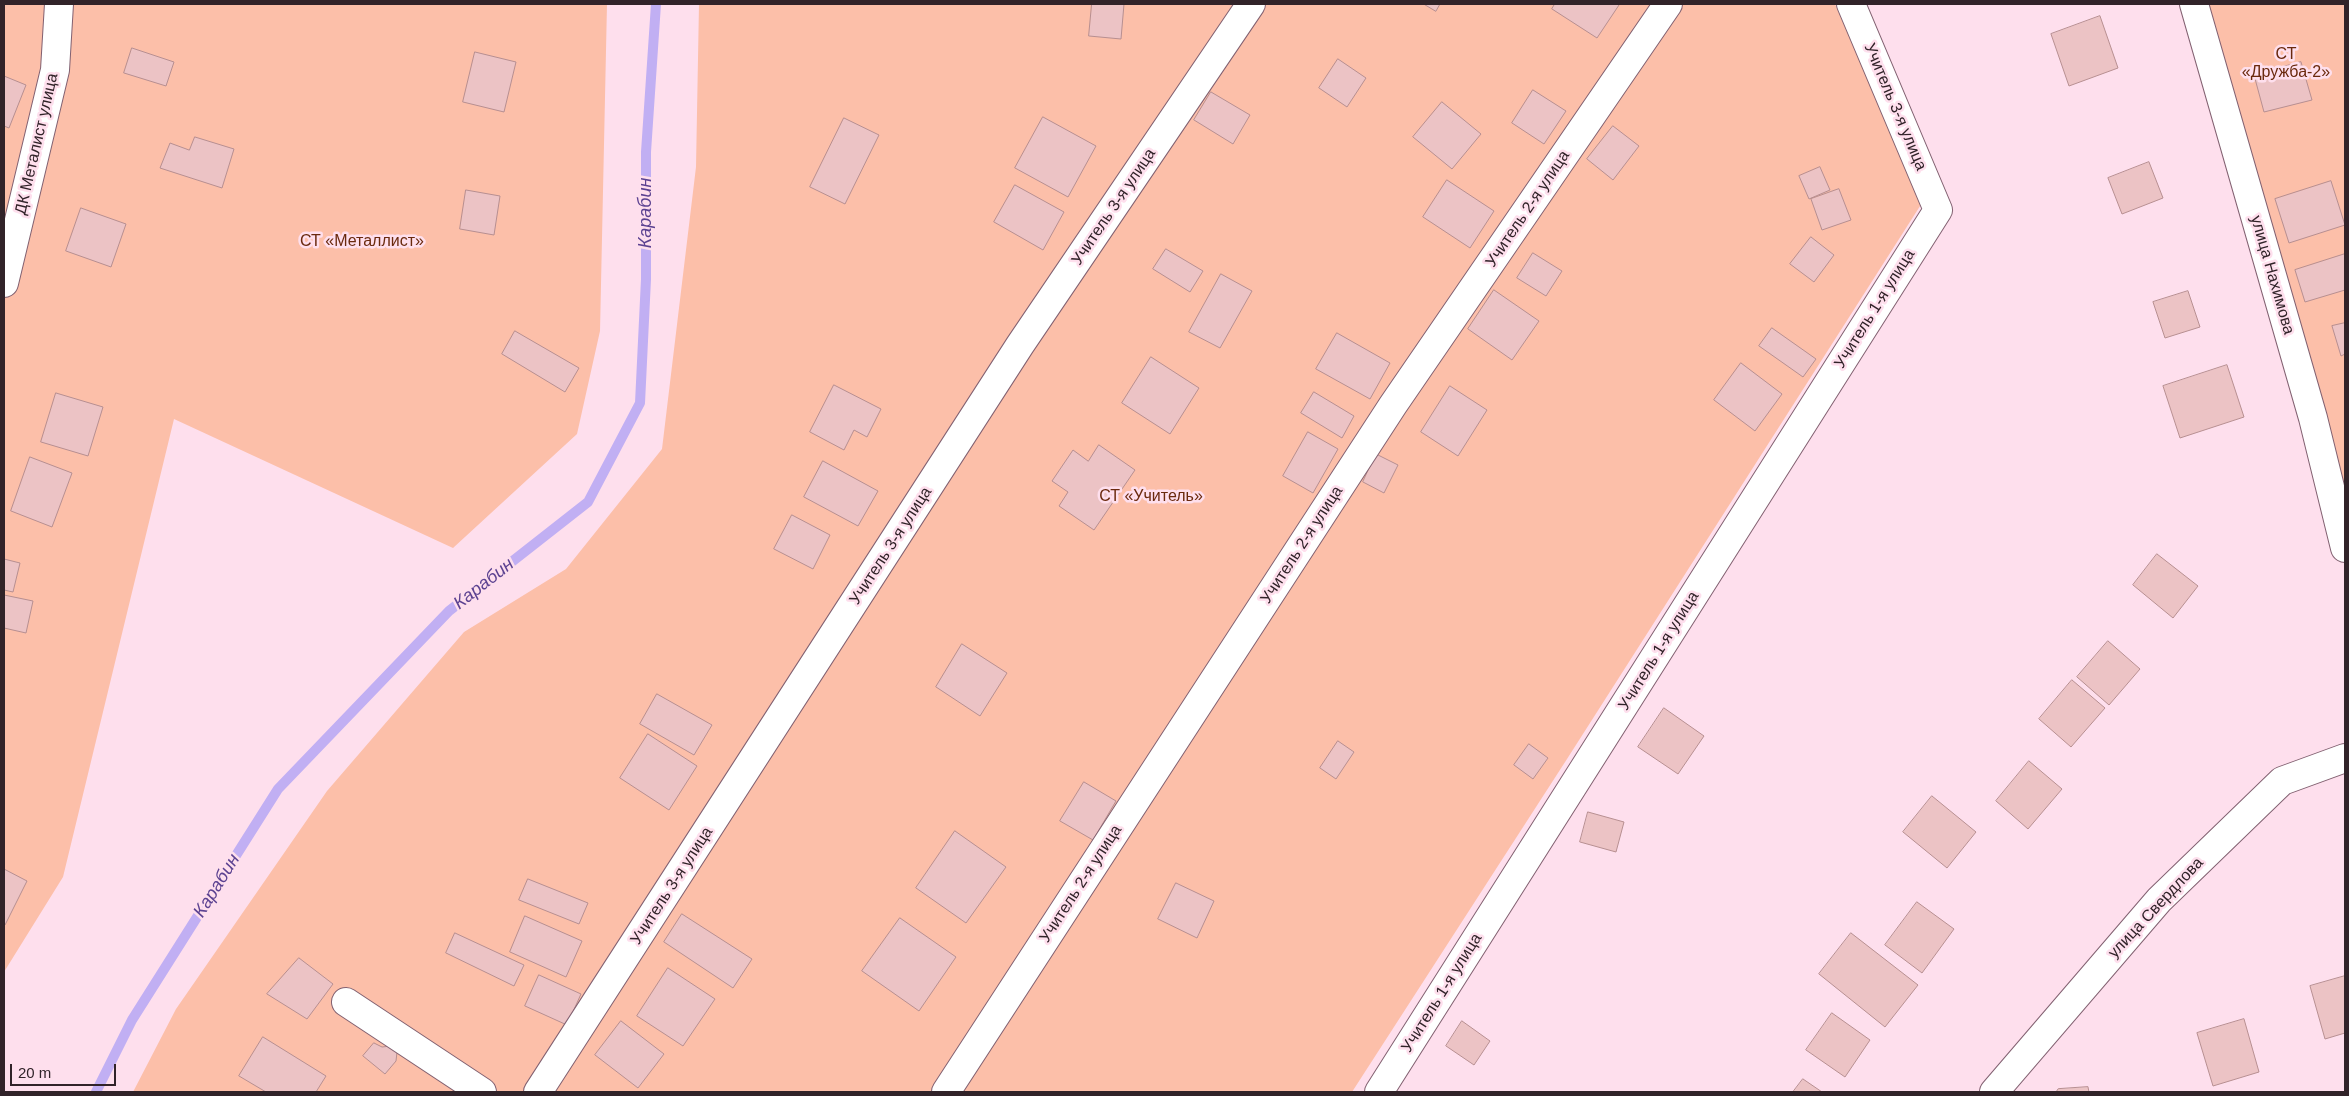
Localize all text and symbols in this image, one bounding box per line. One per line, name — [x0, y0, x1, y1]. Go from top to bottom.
street label: Учитель 3-я улица — [1860, 40, 1930, 174]
park label: СТ «Дружба-2» — [2242, 45, 2330, 83]
street label: ДК Металист улица — [11, 71, 63, 217]
street label: Учитель 3-я улица — [1068, 145, 1160, 269]
street label: Учитель 2-я улица — [1482, 147, 1574, 271]
water label: Карабин — [635, 178, 657, 248]
street label: улица Нахимова — [2246, 213, 2298, 337]
park label: СТ «Металлист» — [300, 232, 424, 252]
street label: Учитель 1-я улица — [1831, 246, 1919, 372]
street label: Учитель 2-я улица — [1257, 483, 1347, 607]
street label: Учитель 3-я улица — [846, 484, 936, 608]
park label: СТ «Учитель» — [1099, 487, 1203, 507]
water label: Карабин — [450, 554, 518, 614]
street label: Учитель 1-я улица — [1615, 588, 1703, 714]
street label: Учитель 2-я улица — [1036, 822, 1126, 946]
street label: Учитель 3-я улица — [627, 824, 717, 948]
water label: Карабин — [189, 850, 245, 922]
street label: улица Свердлова — [2104, 854, 2208, 962]
street label: Учитель 1-я улица — [1398, 930, 1486, 1056]
scale bar — [12, 1054, 119, 1086]
text: 20 m — [18, 1064, 51, 1081]

